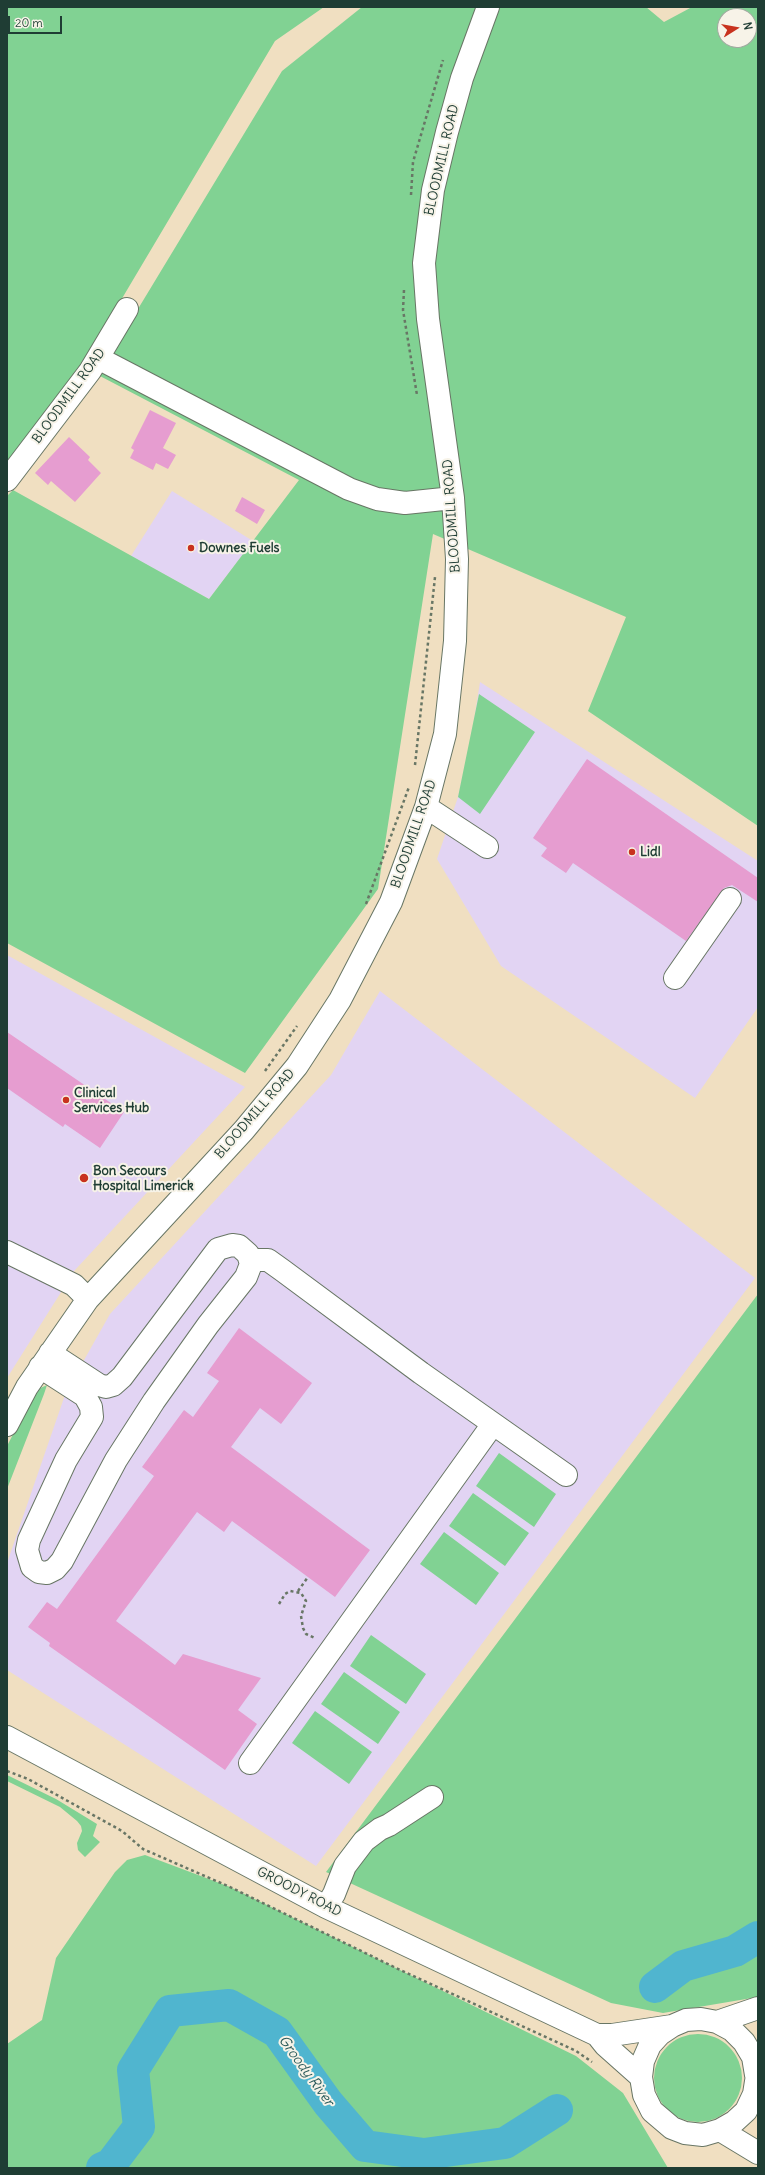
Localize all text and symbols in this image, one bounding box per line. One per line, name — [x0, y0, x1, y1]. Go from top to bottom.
scale bar — [10, 8, 64, 34]
north arrow — [717, 8, 757, 48]
text: 20 m — [15, 15, 43, 30]
text: N — [740, 21, 755, 31]
street label: BLOODMILL ROAD — [422, 103, 462, 217]
street label: BLOODMILL ROAD — [29, 345, 109, 447]
street label: BLOODMILL ROAD — [440, 459, 464, 573]
place label: Downes Fuels — [199, 540, 280, 556]
marker: Downes Fuels — [186, 543, 196, 553]
street label: BLOODMILL ROAD — [388, 778, 440, 890]
place label: Lidl — [640, 844, 661, 860]
marker: Lidl — [627, 847, 637, 857]
street label: BLOODMILL ROAD — [212, 1066, 298, 1162]
place label: Clinical Services Hub — [74, 1085, 149, 1116]
marker: Clinical Services Hub — [61, 1095, 71, 1105]
place label: Bon Secours Hospital Limerick — [93, 1163, 194, 1194]
marker: Bon Secours Hospital Limerick — [78, 1172, 90, 1184]
street label: GROODY ROAD — [254, 1864, 344, 1920]
water label: Groody River — [275, 2032, 337, 2110]

